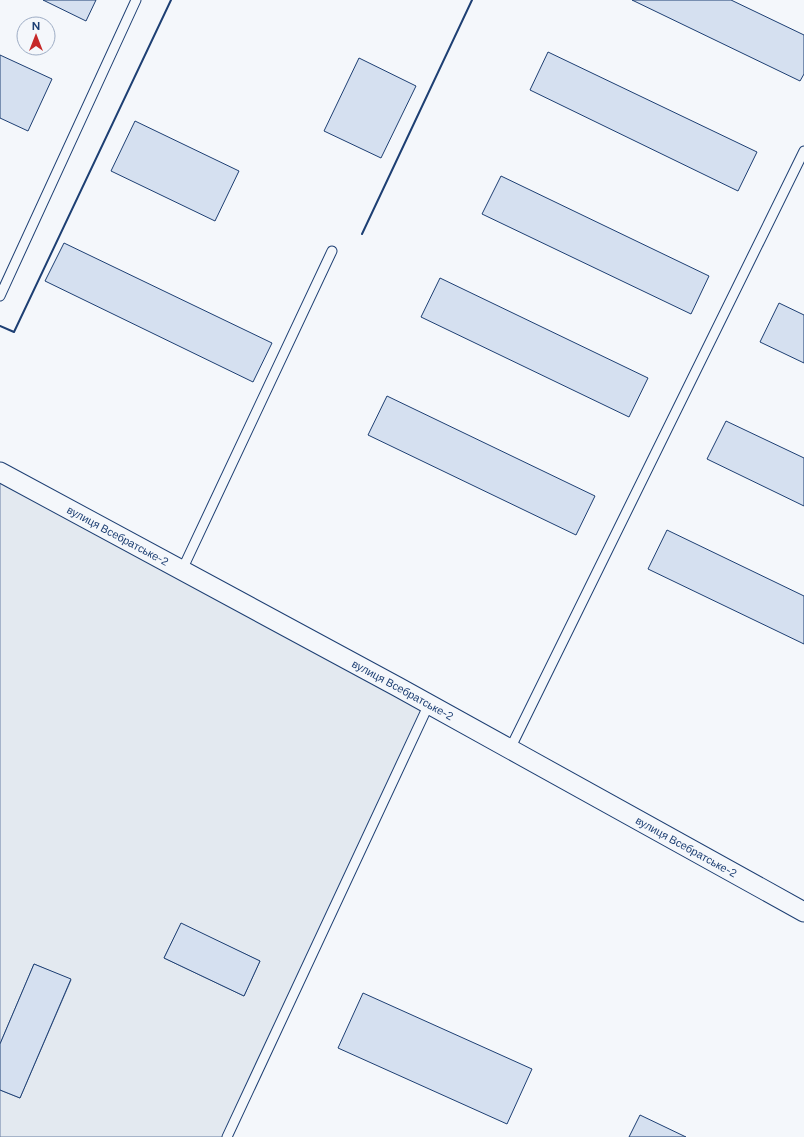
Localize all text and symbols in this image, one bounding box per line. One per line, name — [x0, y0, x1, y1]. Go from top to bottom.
north arrow — [16, 16, 56, 56]
text: N — [32, 20, 40, 33]
street label: вулиця Всебратське-2 — [65, 503, 171, 569]
street label: вулиця Всебратське-2 — [350, 657, 456, 723]
street label: вулиця Всебратське-2 — [633, 814, 739, 880]

